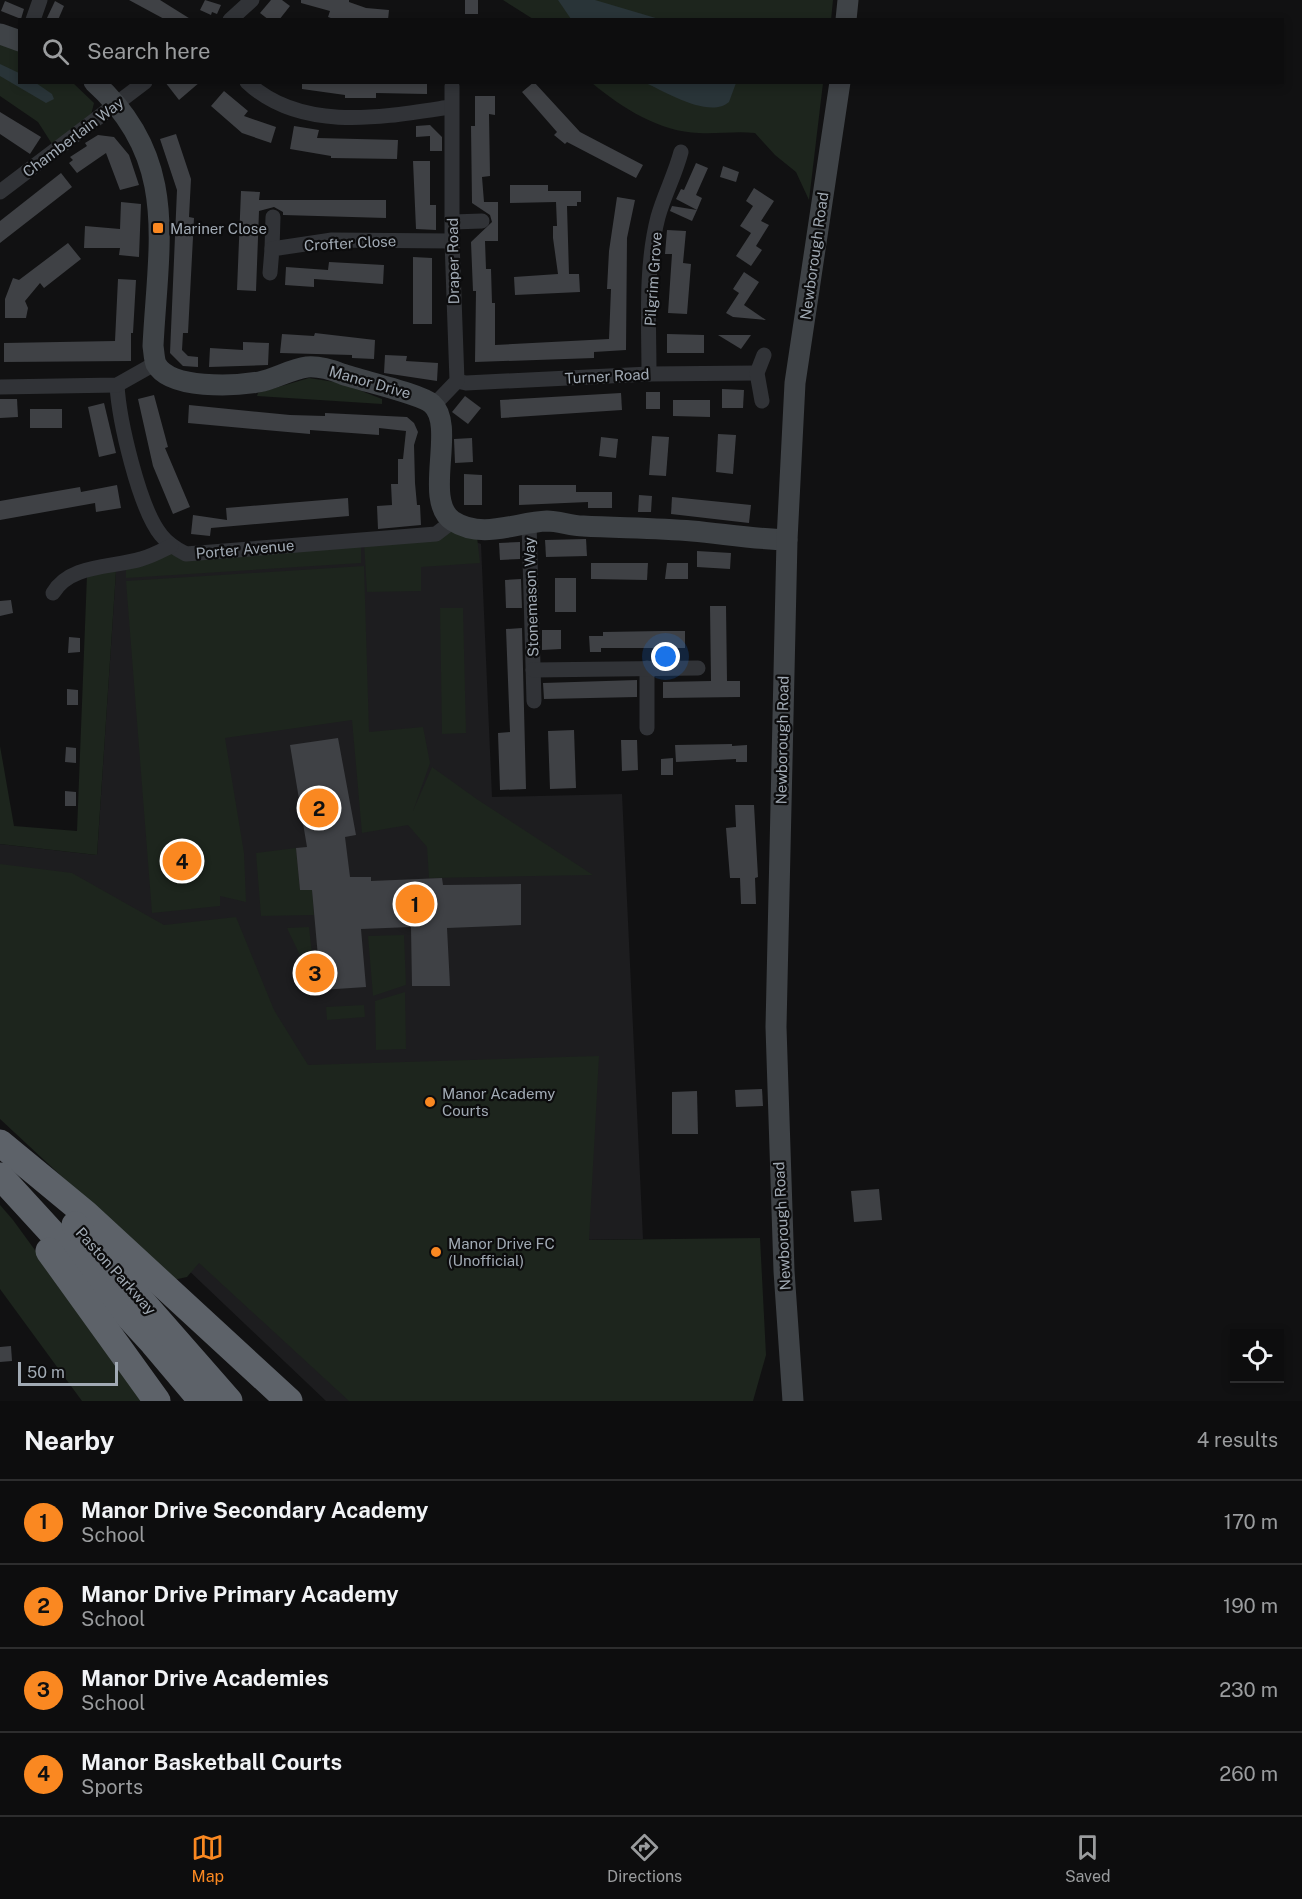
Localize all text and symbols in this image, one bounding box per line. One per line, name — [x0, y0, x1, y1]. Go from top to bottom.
search box — [18, 18, 1284, 84]
icon: search — [39, 35, 72, 68]
text: Search here — [87, 38, 211, 64]
street label: Chamberlain Way — [19, 94, 127, 180]
street label: Newborough Road — [797, 191, 831, 321]
street label: Draper Road — [444, 217, 462, 305]
place label: Mariner Close — [170, 220, 267, 237]
marker: Mariner Close — [151, 221, 165, 235]
street label: Pilgrim Grove — [641, 231, 665, 327]
street label: Crofter Close — [303, 232, 397, 254]
street label: Manor Drive — [327, 362, 413, 402]
street label: Turner Road — [564, 365, 650, 387]
street label: Porter Avenue — [195, 536, 295, 562]
street label: Stonemason Way — [520, 537, 542, 657]
your location — [651, 642, 680, 671]
street label: Newborough Road — [772, 675, 792, 805]
pin: 2 — [300, 786, 338, 830]
pin: 4 — [162, 838, 201, 884]
pin: 1 — [396, 882, 434, 926]
pin: 3 — [296, 950, 334, 996]
place label: Manor Academy Courts — [442, 1085, 555, 1119]
marker: Manor Academy Courts — [423, 1095, 437, 1109]
street label: Newborough Road — [770, 1161, 794, 1291]
street label: Paston Parkway — [72, 1224, 160, 1318]
place label: Manor Drive FC (Unofficial) — [448, 1235, 555, 1269]
marker: Manor Drive FC (Unofficial) — [429, 1245, 443, 1259]
map controls — [1230, 1329, 1284, 1383]
button: locate — [1230, 1329, 1284, 1383]
scale bar — [18, 1359, 118, 1386]
text: 50 m — [27, 1363, 65, 1382]
text: Nearby — [24, 1425, 114, 1456]
text: 4 results — [1197, 1428, 1278, 1452]
text: Manor Drive Secondary Academy — [81, 1497, 428, 1523]
text: 1 — [39, 1510, 48, 1534]
text: 170 m — [1224, 1510, 1278, 1534]
text: School — [81, 1523, 145, 1547]
text: Manor Drive Primary Academy — [81, 1581, 399, 1607]
text: 2 — [37, 1594, 50, 1618]
text: 190 m — [1223, 1594, 1278, 1618]
text: School — [81, 1607, 145, 1631]
text: Manor Drive Academies — [81, 1665, 329, 1691]
text: 3 — [37, 1678, 50, 1702]
text: 230 m — [1219, 1678, 1278, 1702]
text: School — [81, 1691, 145, 1715]
text: Manor Basketball Courts — [81, 1749, 342, 1775]
text: 4 — [37, 1762, 50, 1786]
text: 260 m — [1219, 1762, 1278, 1786]
text: Sports — [81, 1775, 143, 1799]
tab: Map — [191, 1831, 224, 1886]
tab: Directions — [607, 1831, 682, 1886]
tab: Saved — [1065, 1831, 1111, 1886]

